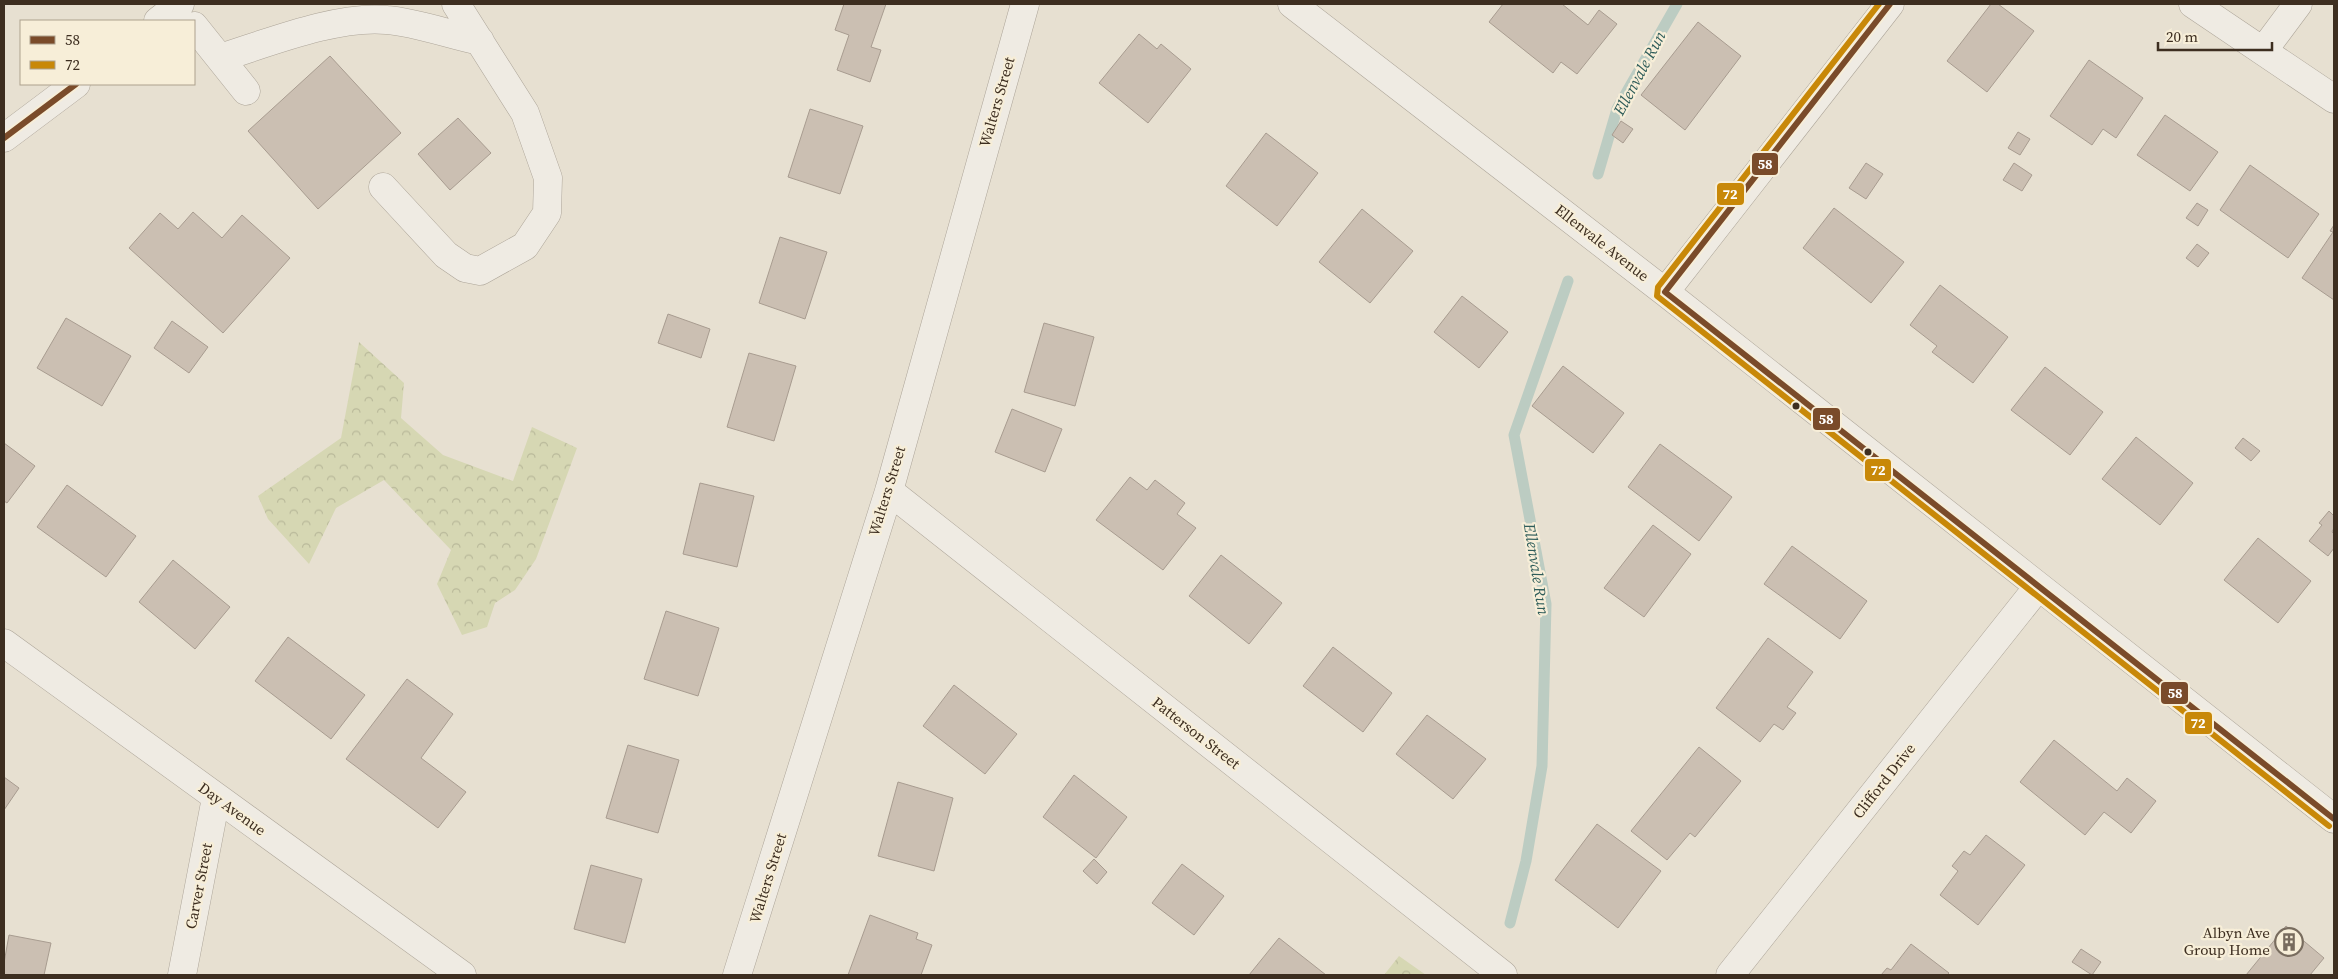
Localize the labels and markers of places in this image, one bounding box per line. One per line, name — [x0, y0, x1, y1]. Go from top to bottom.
unlabelled marker — [1791, 401, 1801, 411]
unlabelled marker — [1863, 447, 1873, 457]
place label: Albyn Ave Group Home — [2184, 922, 2270, 960]
building icon: Albyn Ave Group Home — [2274, 927, 2304, 957]

